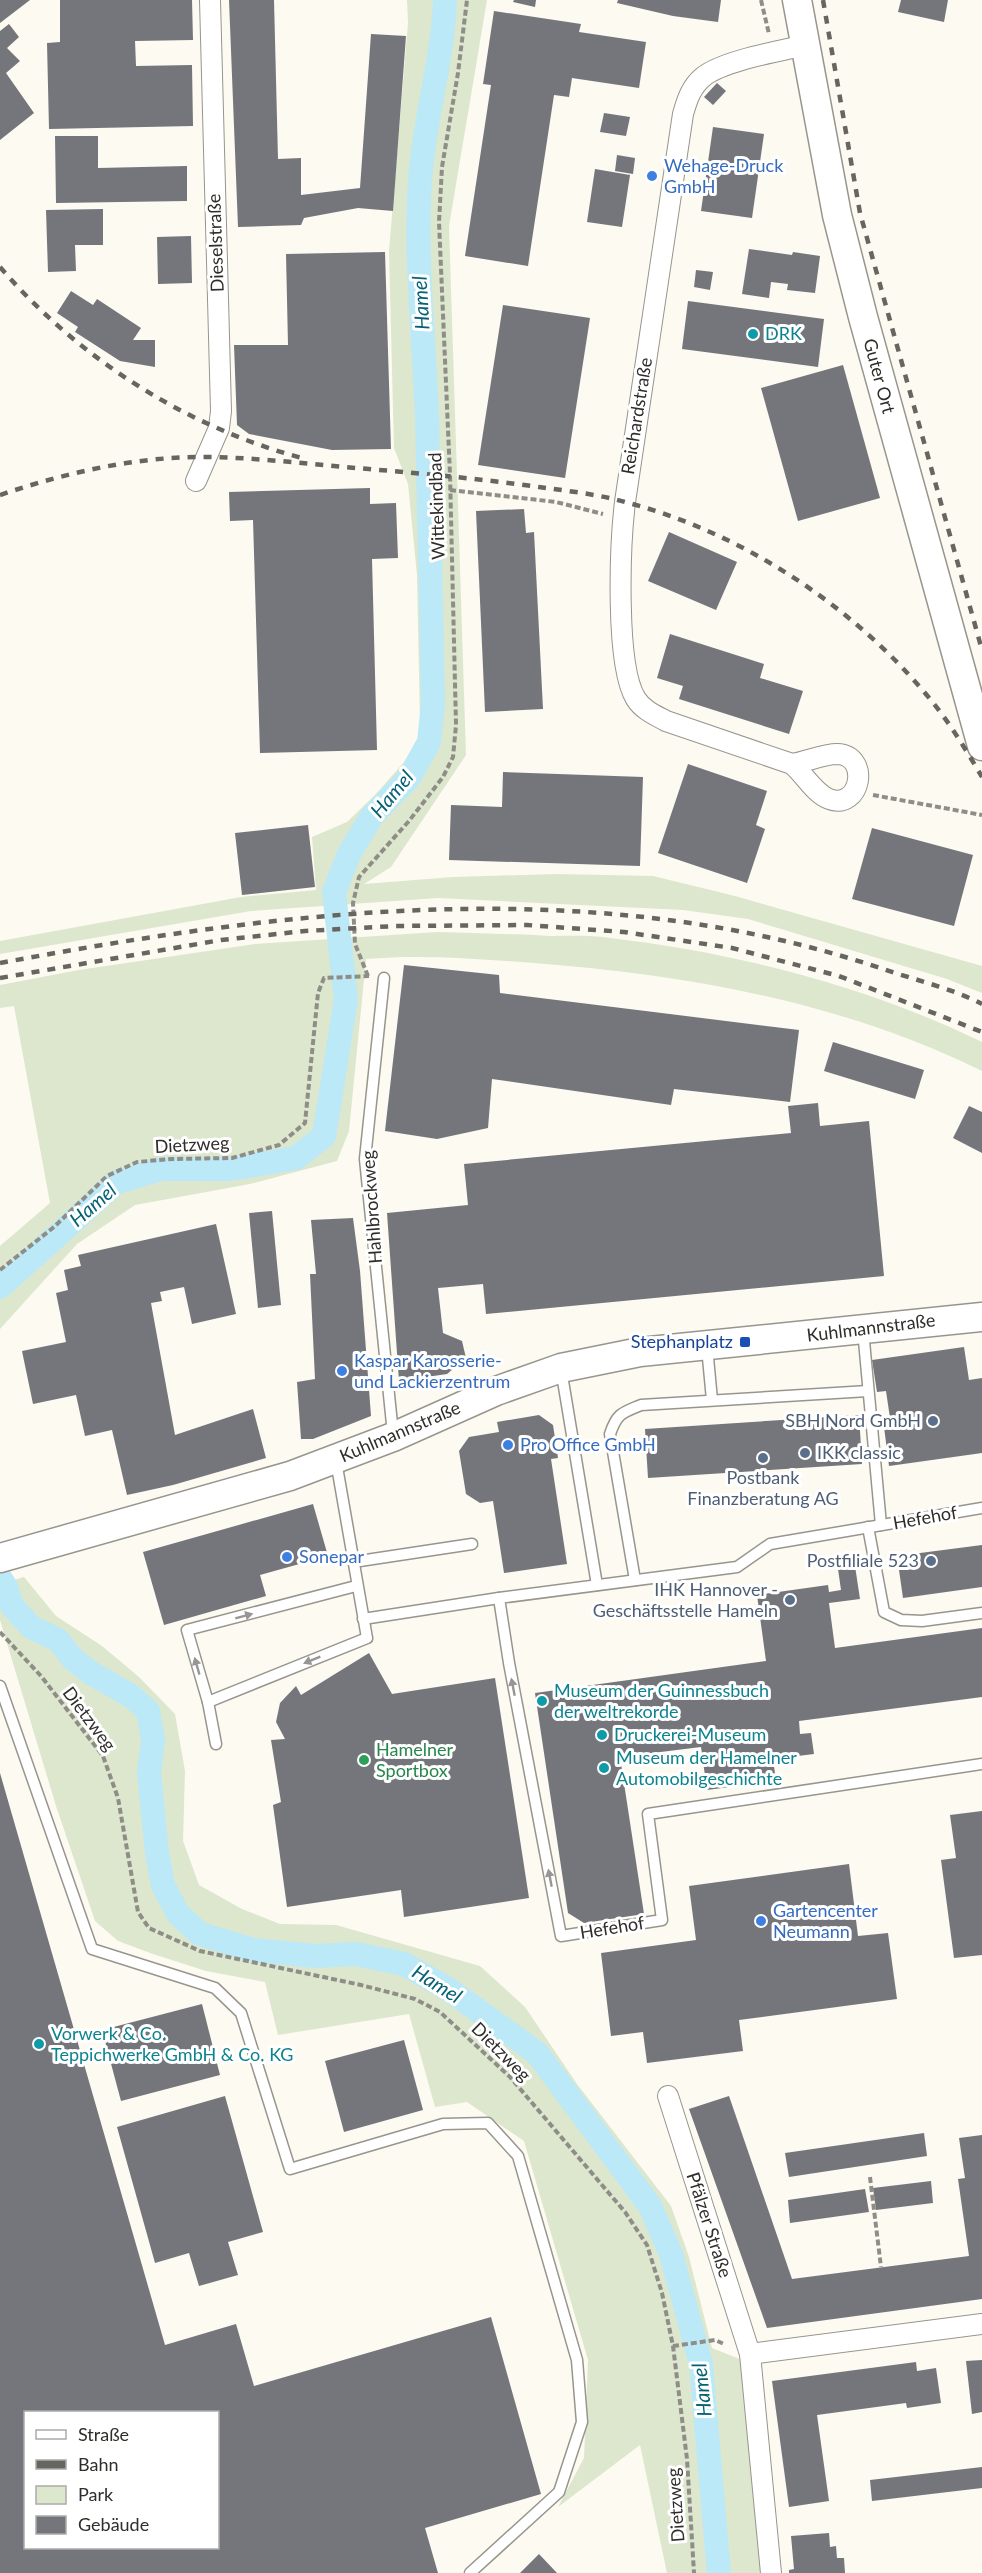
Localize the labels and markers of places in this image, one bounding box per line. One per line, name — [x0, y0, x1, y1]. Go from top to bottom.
place label: Wehage-Druck GmbH — [664, 154, 784, 197]
marker: Wehage-Druck GmbH — [645, 169, 659, 183]
place label: DRK — [765, 322, 802, 344]
marker: DRK — [746, 327, 760, 341]
place label: Stephanplatz — [631, 1330, 733, 1352]
marker: Stephanplatz — [738, 1335, 752, 1349]
place label: Kaspar Karosserie- und Lackierzentrum — [354, 1349, 510, 1392]
marker: Kaspar Karosserie- und Lackierzentrum — [335, 1364, 349, 1378]
place label: SBH Nord GmbH — [785, 1409, 921, 1431]
marker: SBH Nord GmbH — [926, 1414, 940, 1428]
place label: Pro Office GmbH — [520, 1433, 656, 1455]
marker: Pro Office GmbH — [501, 1438, 515, 1452]
place label: IKK classic — [817, 1441, 901, 1463]
marker: IKK classic — [798, 1446, 812, 1460]
marker: Postbank Finanzberatung AG — [756, 1451, 770, 1465]
place label: Postbank Finanzberatung AG — [687, 1466, 839, 1509]
place label: Sonepar — [299, 1545, 365, 1567]
place label: Postfiliale 523 — [807, 1549, 919, 1571]
marker: Sonepar — [280, 1550, 294, 1564]
marker: Postfiliale 523 — [924, 1554, 938, 1568]
place label: IHK Hannover - Geschäftsstelle Hameln — [593, 1578, 778, 1621]
marker: IHK Hannover - Geschäftsstelle Hameln — [783, 1593, 797, 1607]
place label: Museum der Guinnessbuch der weltrekorde — [554, 1679, 769, 1722]
marker: Museum der Guinnessbuch der weltrekorde — [535, 1694, 549, 1708]
place label: Druckerei-Museum — [614, 1723, 766, 1745]
marker: Druckerei-Museum — [595, 1728, 609, 1742]
place label: Hamelner Sportbox — [376, 1738, 454, 1781]
place label: Museum der Hamelner Automobilgeschichte — [616, 1746, 797, 1789]
marker: Hamelner Sportbox — [357, 1753, 371, 1767]
marker: Museum der Hamelner Automobilgeschichte — [597, 1761, 611, 1775]
place label: Gartencenter Neumann — [773, 1899, 878, 1942]
marker: Gartencenter Neumann — [754, 1914, 768, 1928]
place label: Vorwerk & Co. Teppichwerke GmbH & Co. KG — [51, 2022, 293, 2065]
marker: Vorwerk & Co. Teppichwerke GmbH & Co. KG — [32, 2037, 46, 2051]

